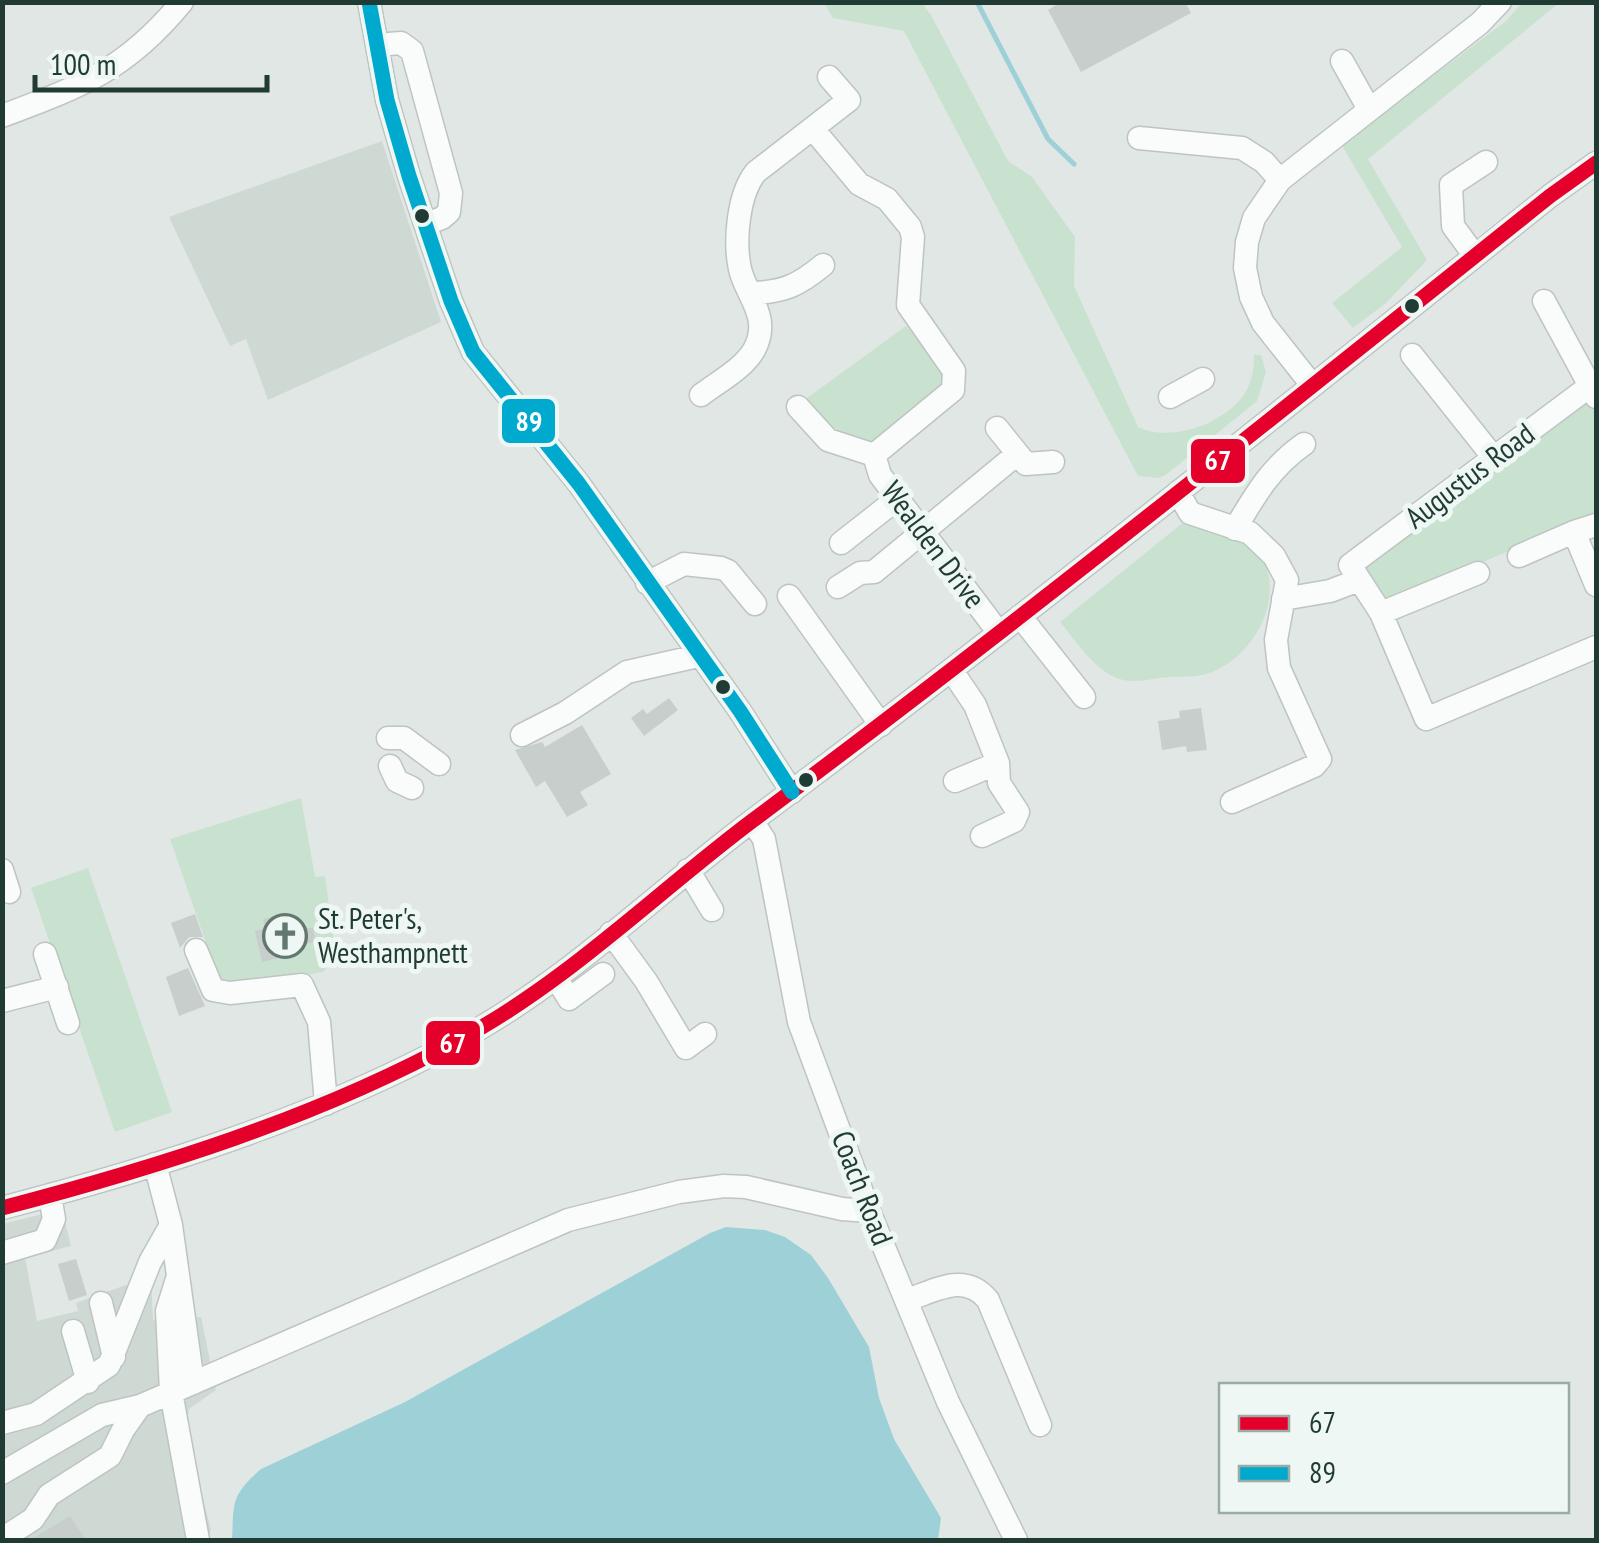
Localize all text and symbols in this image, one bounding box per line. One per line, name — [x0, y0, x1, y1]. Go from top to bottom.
scale bar — [35, 30, 268, 92]
text: 100 m — [50, 44, 116, 83]
unlabelled marker — [412, 206, 432, 226]
unlabelled marker — [1402, 296, 1422, 316]
line badge: 89 — [500, 397, 557, 445]
text: 89 — [516, 402, 542, 439]
street label: Augustus Road — [1397, 413, 1542, 536]
line badge: 67 — [1189, 437, 1247, 485]
text: 67 — [1205, 441, 1231, 478]
street label: Wealden Drive — [874, 473, 995, 616]
unlabelled marker — [713, 677, 733, 697]
unlabelled marker — [796, 770, 816, 790]
place label: St. Peter's, Westhampnett — [318, 898, 468, 971]
church icon: St. Peter's, Westhampnett — [262, 913, 308, 959]
line badge: 67 — [424, 1019, 482, 1067]
text: 67 — [440, 1024, 466, 1061]
street label: Coach Road — [824, 1125, 903, 1250]
legend — [1219, 1383, 1569, 1513]
text: 67 — [1309, 1402, 1336, 1441]
text: 89 — [1309, 1452, 1336, 1491]

